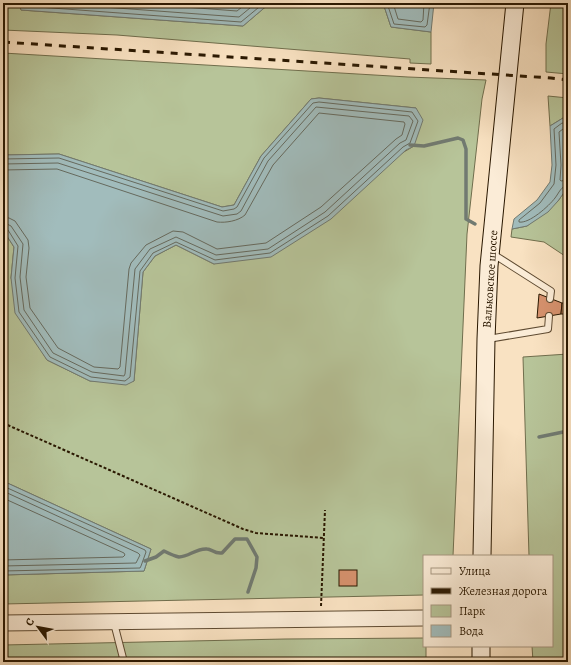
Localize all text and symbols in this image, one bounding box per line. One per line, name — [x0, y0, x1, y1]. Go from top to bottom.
street label: Вальковское шоссе — [479, 229, 501, 329]
legend — [423, 555, 553, 647]
text: Улица — [459, 563, 491, 579]
text: Железная дорога — [459, 583, 548, 599]
text: Парк — [459, 603, 485, 619]
north arrow — [18, 607, 58, 647]
text: С — [22, 615, 38, 629]
text: Вода — [459, 623, 484, 639]

